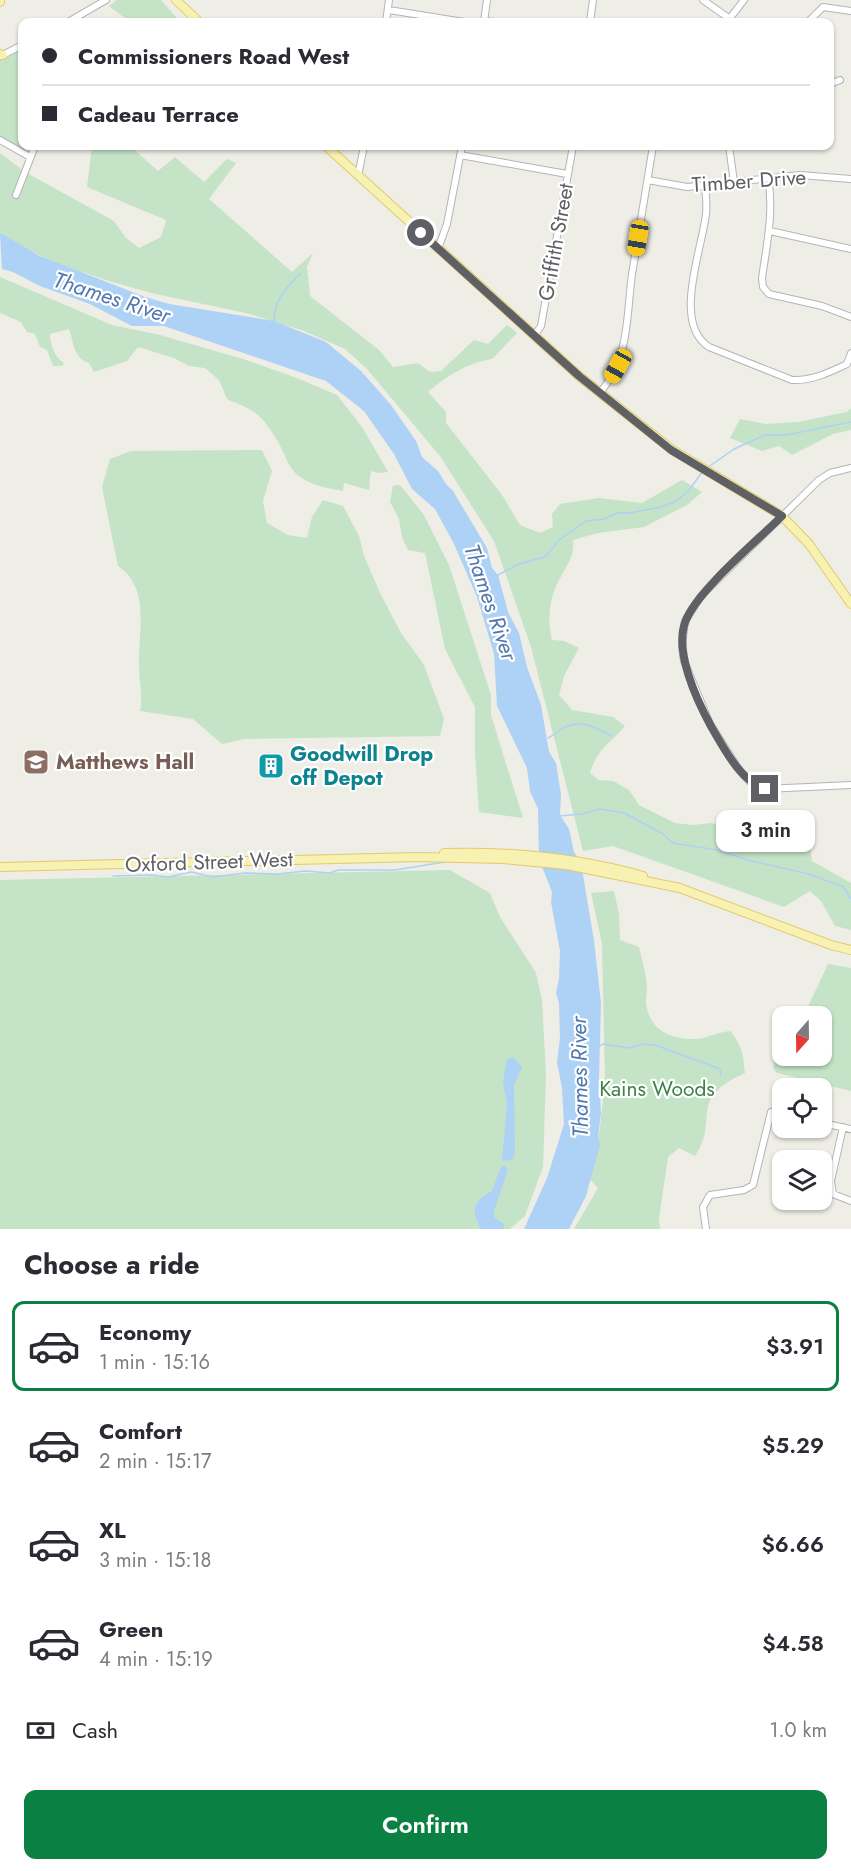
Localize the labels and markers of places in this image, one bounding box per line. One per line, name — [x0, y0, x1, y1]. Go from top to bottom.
place label: Goodwill Drop off Depot — [290, 739, 433, 793]
school or university icon: Matthews Hall — [21, 747, 51, 777]
place label: Matthews Hall — [56, 747, 194, 777]
building icon: Goodwill Drop off Depot — [256, 751, 286, 781]

